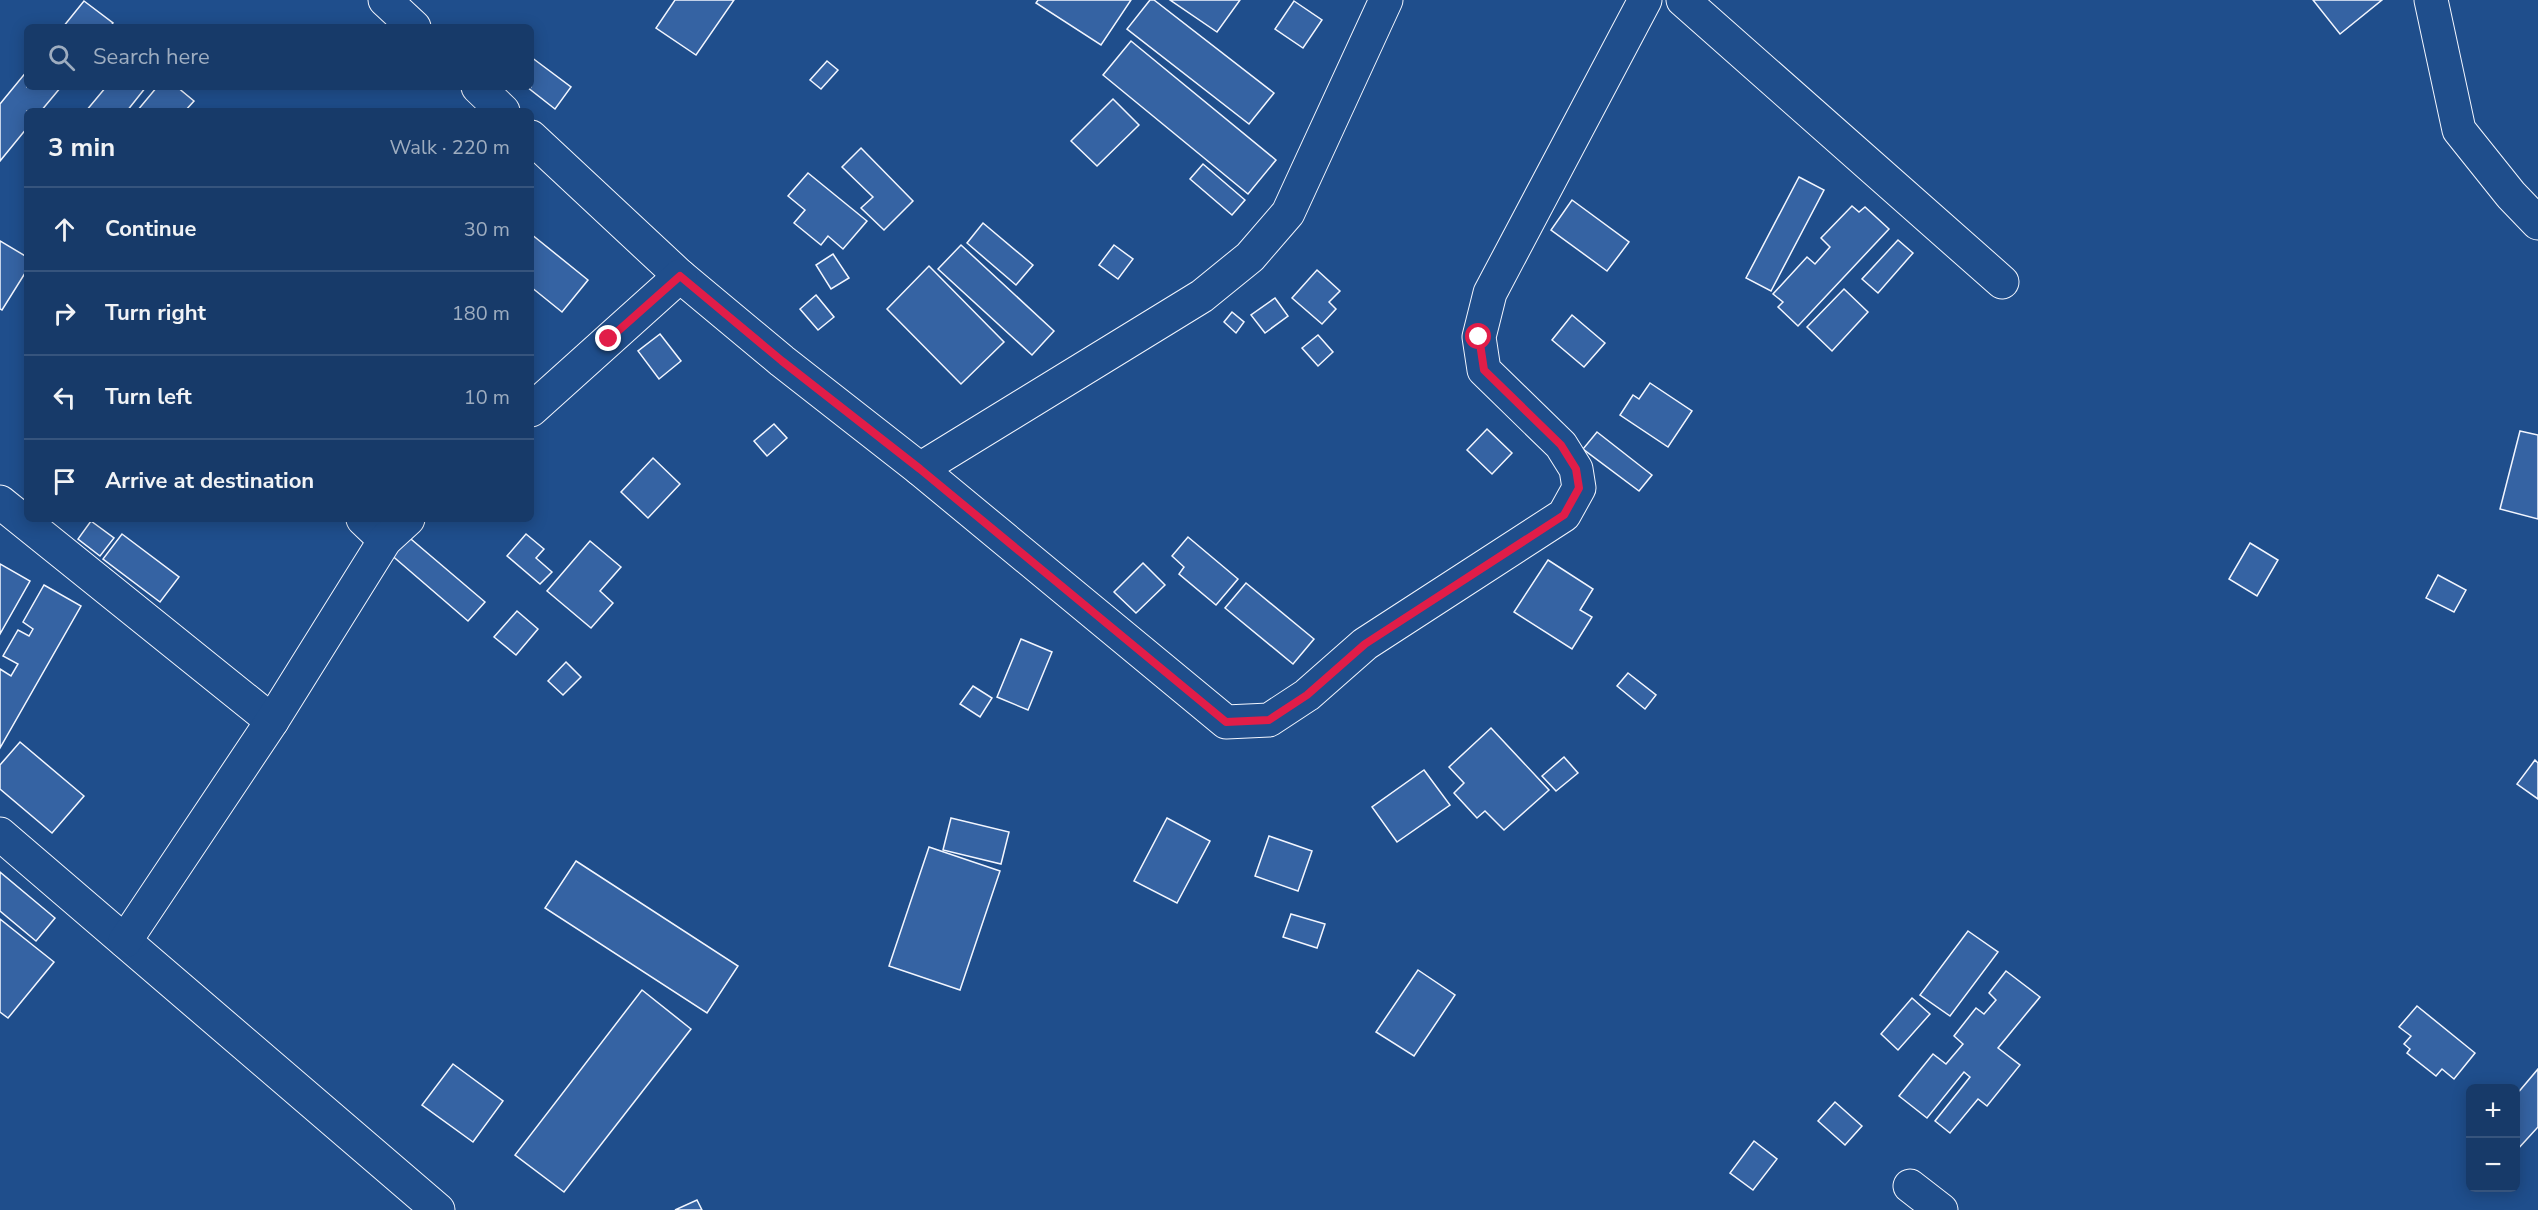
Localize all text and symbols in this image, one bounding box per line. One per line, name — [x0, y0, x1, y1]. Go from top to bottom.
search box — [24, 24, 534, 90]
icon: search — [45, 41, 78, 74]
text: Search here — [93, 42, 210, 72]
text: 3 min — [48, 130, 115, 165]
text: Walk · 220 m — [390, 134, 510, 161]
icon: ahead — [48, 213, 81, 246]
text: Continue — [105, 214, 196, 244]
text: 30 m — [464, 216, 510, 243]
icon: right — [48, 297, 81, 330]
text: Turn right — [105, 298, 206, 328]
text: 180 m — [452, 300, 510, 327]
route start — [1465, 323, 1491, 349]
route end — [595, 325, 621, 351]
icon: left — [48, 381, 81, 414]
text: Turn left — [105, 382, 192, 412]
text: 10 m — [464, 384, 510, 411]
icon: arrive — [48, 465, 81, 498]
text: Arrive at destination — [105, 466, 314, 496]
map controls — [2466, 1084, 2520, 1192]
button: + — [2466, 1084, 2520, 1138]
button: − — [2466, 1138, 2520, 1192]

